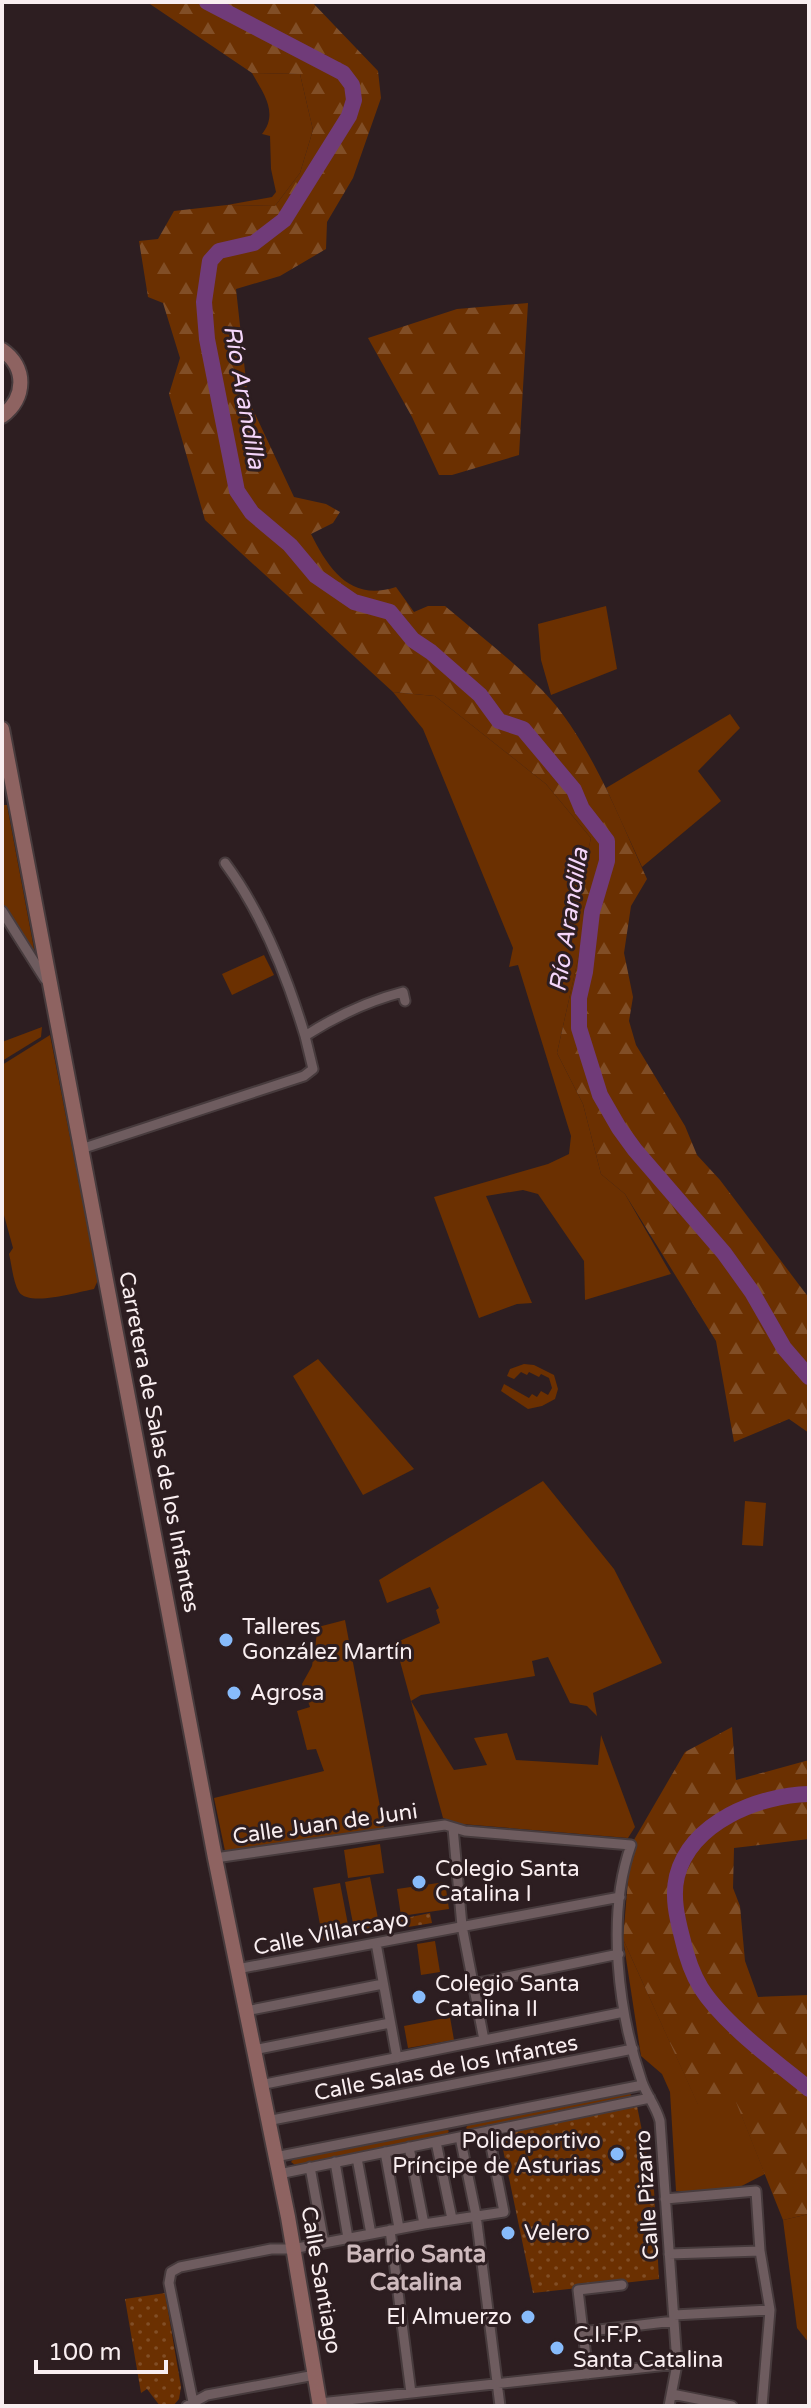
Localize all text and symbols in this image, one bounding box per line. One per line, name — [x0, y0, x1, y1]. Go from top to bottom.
water label: Río Arandilla — [217, 323, 271, 472]
water label: Río Arandilla — [543, 845, 595, 994]
street label: Carretera de Salas de los Infantes — [113, 1269, 205, 1615]
place label: Talleres González Martín — [242, 1614, 413, 1665]
marker: Talleres González Martín — [217, 1631, 235, 1649]
place label: Agrosa — [250, 1680, 324, 1706]
marker: Agrosa — [225, 1684, 243, 1702]
street label: Calle Juan de Juni — [231, 1798, 419, 1850]
place label: Colegio Santa Catalina I — [435, 1856, 580, 1907]
marker: Colegio Santa Catalina I — [410, 1873, 428, 1891]
street label: Calle Villarcayo — [251, 1905, 411, 1961]
place label: Colegio Santa Catalina II — [435, 1971, 580, 2022]
marker: Colegio Santa Catalina II — [410, 1988, 428, 2006]
street label: Calle Salas de los Infantes — [312, 2030, 580, 2106]
place label: Polideportivo Príncipe de Asturias — [392, 2128, 601, 2179]
street label: Calle Pizarro — [629, 2129, 665, 2261]
marker: Polideportivo Príncipe de Asturias — [608, 2145, 626, 2163]
street label: Calle Santiago — [295, 2204, 347, 2356]
place label: Velero — [524, 2220, 590, 2246]
marker: Velero — [499, 2224, 517, 2242]
district label: Barrio Santa Catalina — [346, 2240, 486, 2297]
place label: El Almuerzo — [386, 2304, 512, 2330]
marker: El Almuerzo — [519, 2308, 537, 2326]
place label: C.I.F.P. Santa Catalina — [573, 2322, 723, 2373]
scale bar — [36, 2324, 166, 2374]
text: 100 m — [48, 2338, 122, 2367]
marker: C.I.F.P. Santa Catalina — [548, 2339, 566, 2357]

